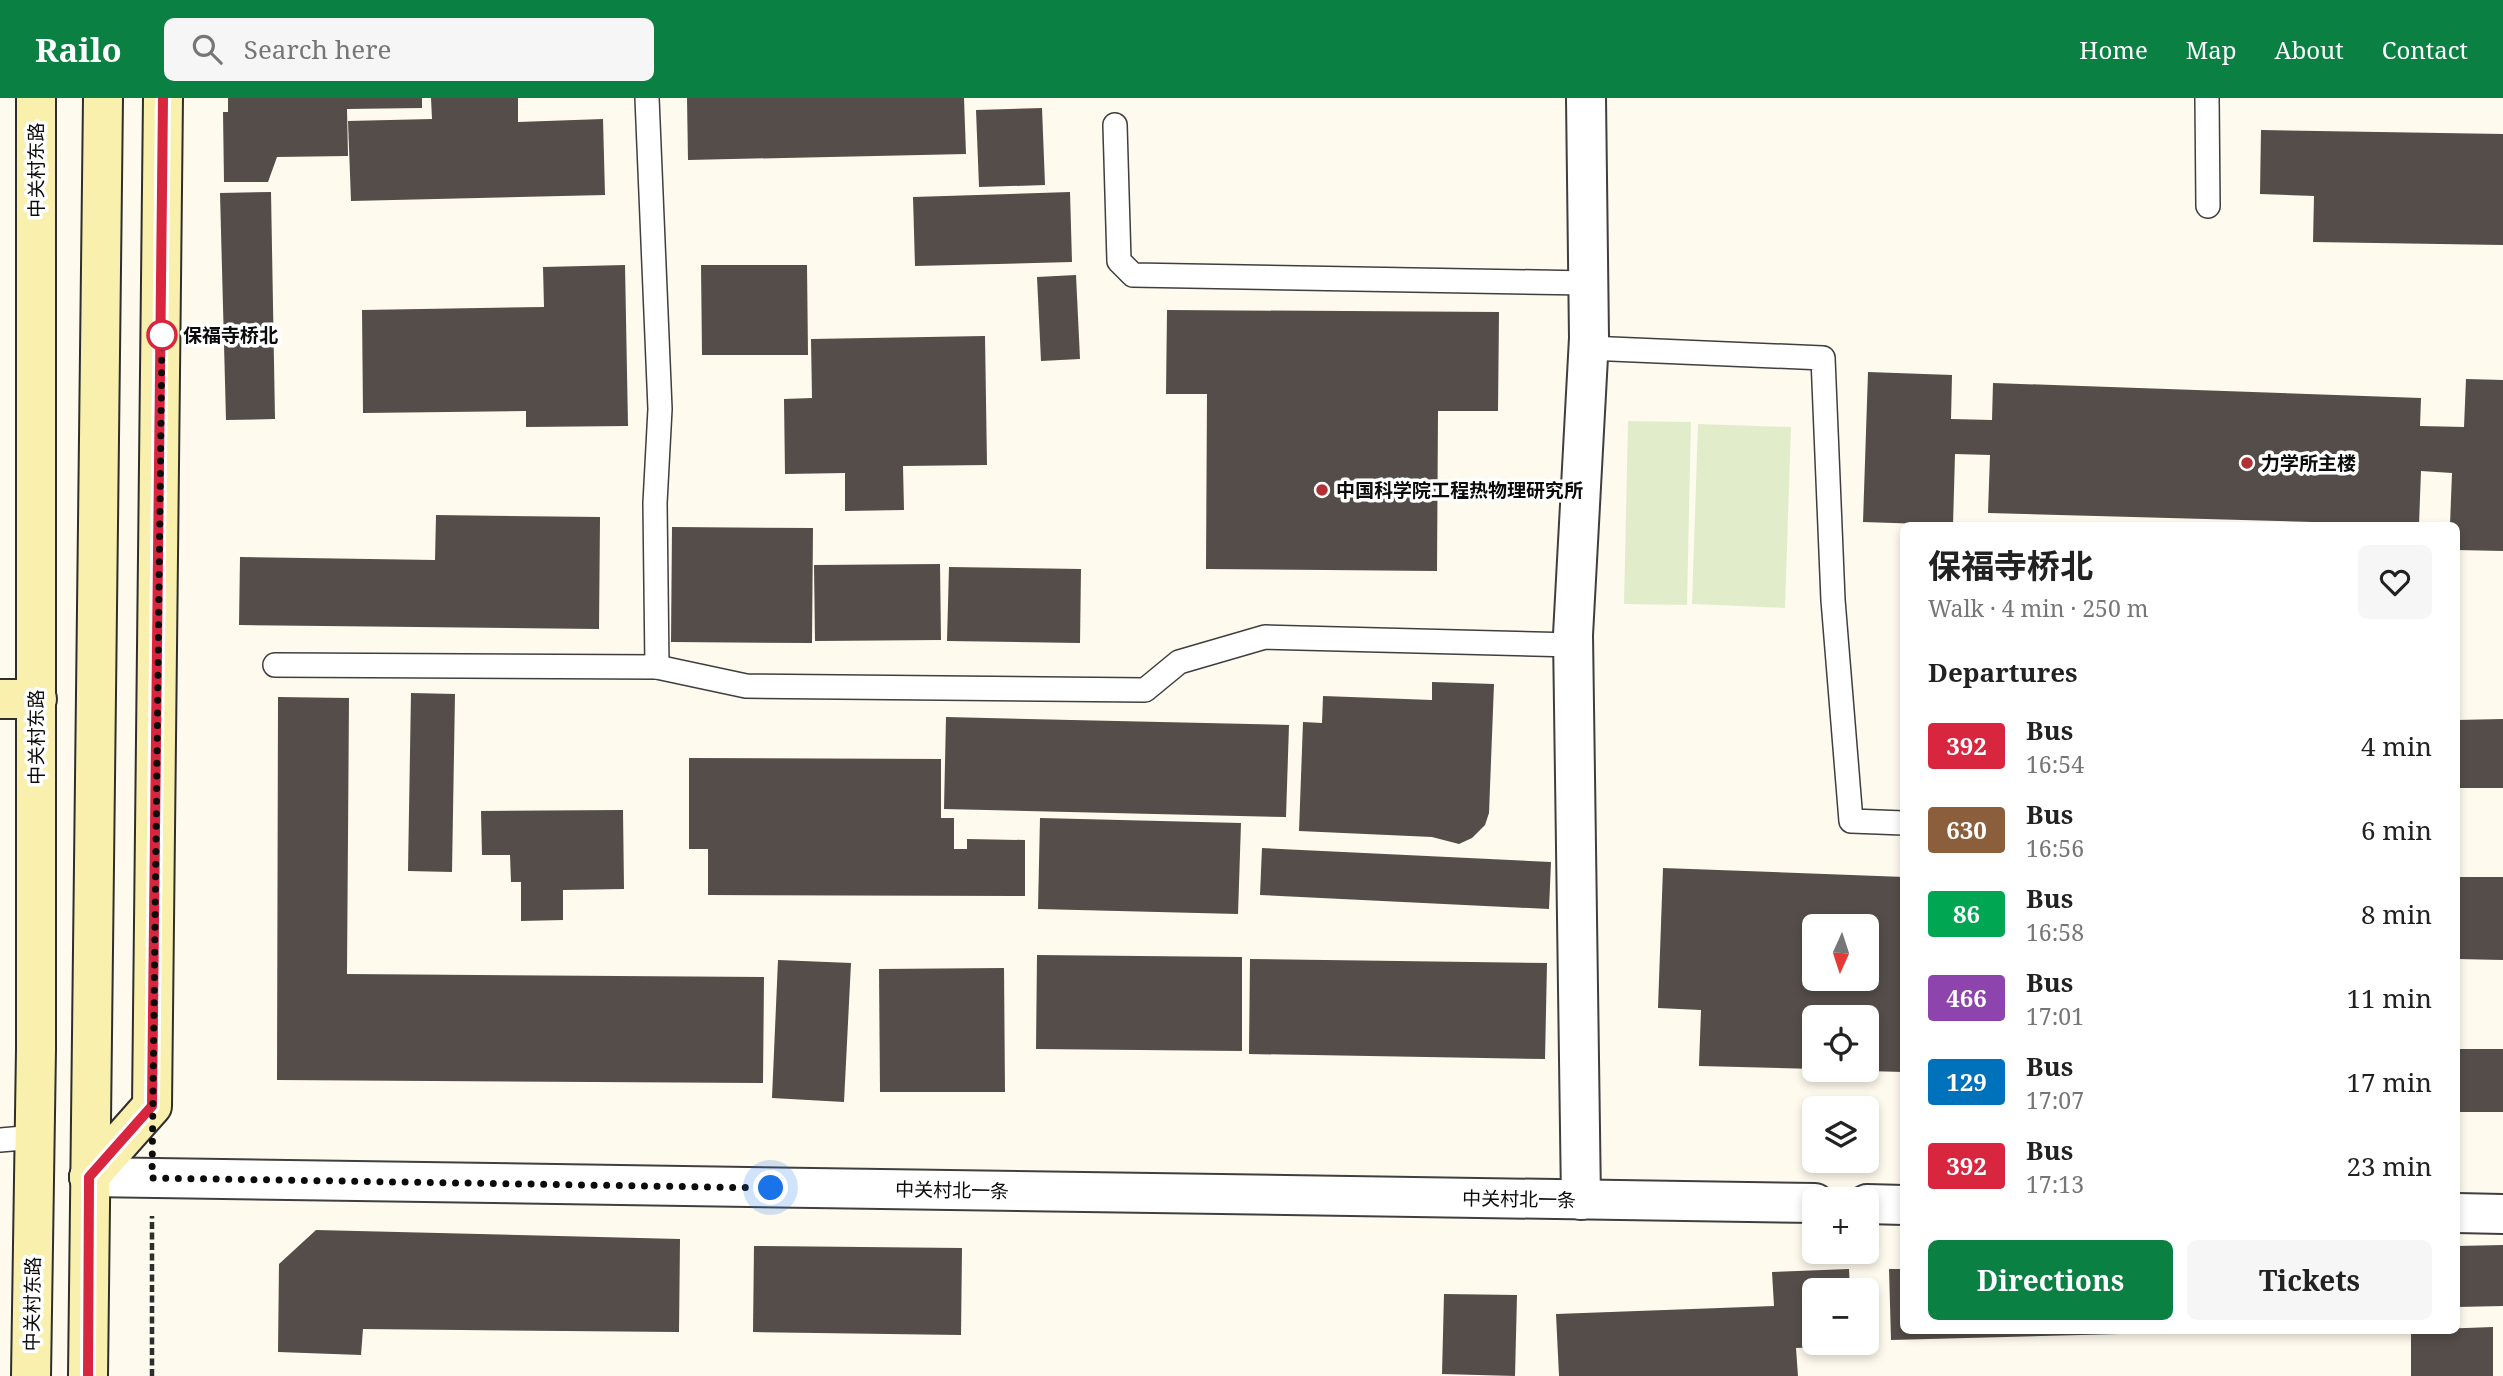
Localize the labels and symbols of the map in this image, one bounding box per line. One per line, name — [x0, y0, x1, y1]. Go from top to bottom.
street label: 中关村东路 — [23, 122, 49, 218]
marker: 保福寺桥北 — [147, 320, 177, 350]
place label: 保福寺桥北 — [183, 322, 278, 348]
place label: 力学所主楼 — [2261, 450, 2356, 476]
marker: 力学所主楼 — [2239, 455, 2255, 471]
place label: 中国科学院工程热物理研究所 — [1336, 477, 1583, 503]
marker: 中国科学院工程热物理研究所 — [1314, 482, 1330, 498]
street label: 中关村东路 — [23, 689, 49, 785]
north arrow — [1802, 914, 1880, 990]
your location — [753, 1170, 788, 1205]
street label: 中关村北一条 — [895, 1176, 1009, 1204]
street label: 中关村北一条 — [1462, 1185, 1576, 1213]
street label: 中关村东路 — [18, 1256, 46, 1352]

